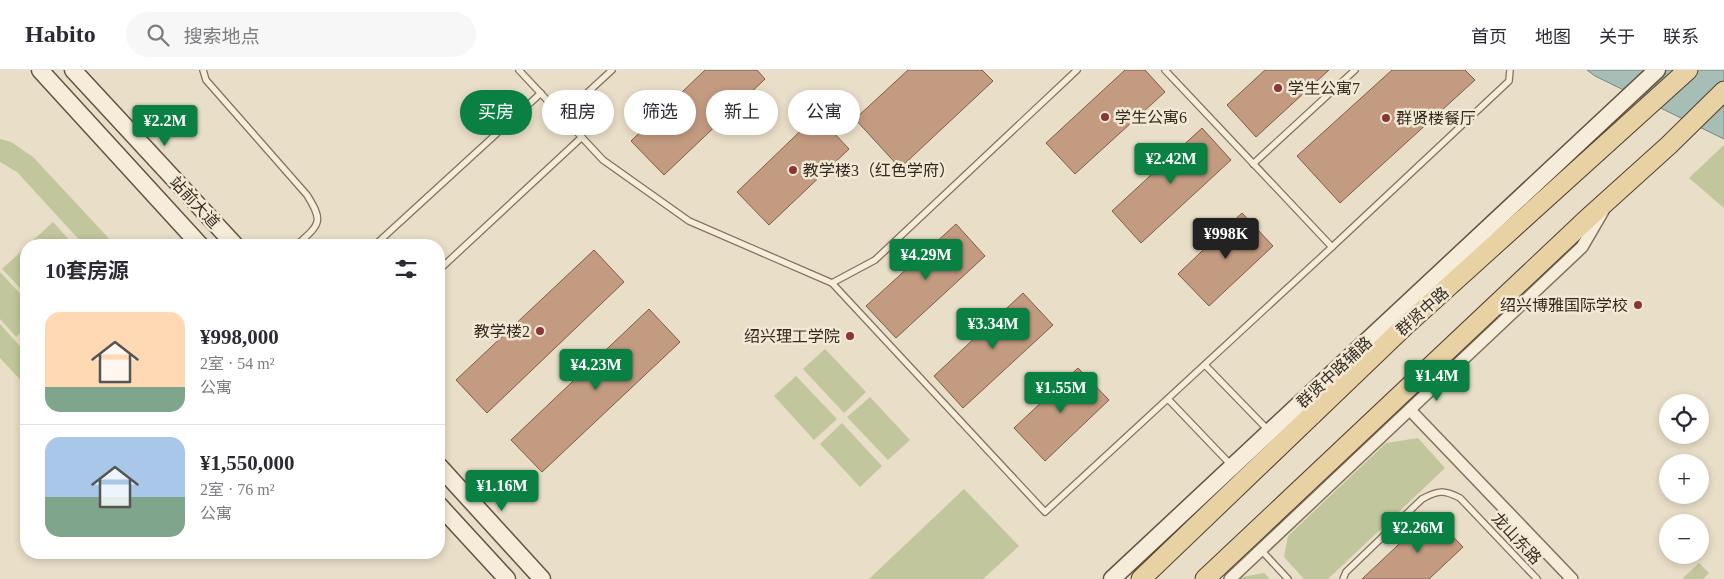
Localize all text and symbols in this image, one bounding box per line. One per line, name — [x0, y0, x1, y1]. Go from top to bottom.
search box — [126, 12, 476, 57]
text: Habito — [25, 21, 96, 47]
icon: search — [144, 21, 172, 49]
text: 搜索地点 — [184, 26, 260, 47]
text: 首页 — [1471, 27, 1507, 47]
text: 地图 — [1535, 27, 1571, 47]
text: 关于 — [1599, 27, 1635, 47]
text: 联系 — [1663, 27, 1699, 47]
place label: 学生公寓7 — [1288, 80, 1360, 97]
marker: 学生公寓7 — [1272, 82, 1284, 94]
chip: 买房 — [460, 90, 532, 135]
chip: 租房 — [542, 90, 614, 135]
chip: 筛选 — [624, 90, 696, 135]
chip: 新上 — [706, 90, 778, 135]
chip: 公寓 — [788, 90, 860, 135]
pin: ¥2.2M — [130, 104, 200, 147]
place label: 学生公寓6 — [1115, 109, 1187, 126]
place label: 群贤楼餐厅 — [1396, 110, 1476, 127]
marker: 学生公寓6 — [1099, 111, 1111, 123]
text: ¥2.2M — [143, 112, 187, 129]
marker: 群贤楼餐厅 — [1380, 112, 1392, 124]
pin: ¥2.42M — [1130, 142, 1212, 185]
text: ¥2.42M — [1145, 150, 1197, 167]
place label: 教学楼3（红色学府） — [803, 162, 955, 179]
marker: 教学楼3（红色学府） — [787, 164, 799, 176]
street label: 站前大道 — [167, 173, 223, 232]
pin: ¥998K — [1191, 218, 1261, 260]
text: ¥998K — [1204, 225, 1248, 242]
pin: ¥4.29M — [885, 238, 967, 281]
text: ¥4.29M — [900, 246, 952, 263]
icon: filters — [392, 255, 420, 283]
text: 10套房源 — [45, 259, 129, 283]
street label: 群贤中路 — [1393, 284, 1452, 339]
place label: 绍兴博雅国际学校 — [1500, 297, 1628, 314]
marker: 绍兴博雅国际学校 — [1632, 299, 1644, 311]
pin: ¥3.34M — [952, 308, 1034, 350]
text: ¥3.34M — [967, 315, 1019, 332]
place label: 教学楼2 — [474, 323, 530, 340]
text: ¥998,000 — [200, 325, 279, 349]
marker: 教学楼2 — [534, 325, 546, 337]
place label: 绍兴理工学院 — [744, 328, 840, 345]
marker: 绍兴理工学院 — [844, 330, 856, 342]
icon: home — [85, 332, 145, 392]
street label: 群贤中路辅路 — [1293, 333, 1375, 411]
pin: ¥4.23M — [555, 348, 637, 391]
text: 2室 · 54 m² — [200, 355, 275, 372]
text: ¥4.23M — [570, 356, 622, 373]
pin: ¥1.4M — [1402, 360, 1472, 402]
text: ¥1.4M — [1415, 367, 1459, 384]
pin: ¥1.55M — [1020, 372, 1102, 414]
text: 公寓 — [200, 379, 232, 396]
text: ¥1.55M — [1035, 379, 1087, 396]
map controls — [1659, 394, 1709, 564]
button: locate — [1659, 394, 1709, 444]
text: ¥1,550,000 — [200, 451, 295, 475]
button: + — [1659, 454, 1709, 504]
icon: home — [85, 457, 145, 517]
pin: ¥1.16M — [461, 470, 543, 512]
text: ¥1.16M — [476, 477, 528, 494]
text: 2室 · 76 m² — [200, 481, 275, 498]
text: 公寓 — [200, 505, 232, 522]
street label: 龙山东路 — [1489, 509, 1545, 568]
pin: ¥2.26M — [1377, 512, 1459, 554]
button: − — [1659, 514, 1709, 564]
text: ¥2.26M — [1392, 519, 1444, 536]

